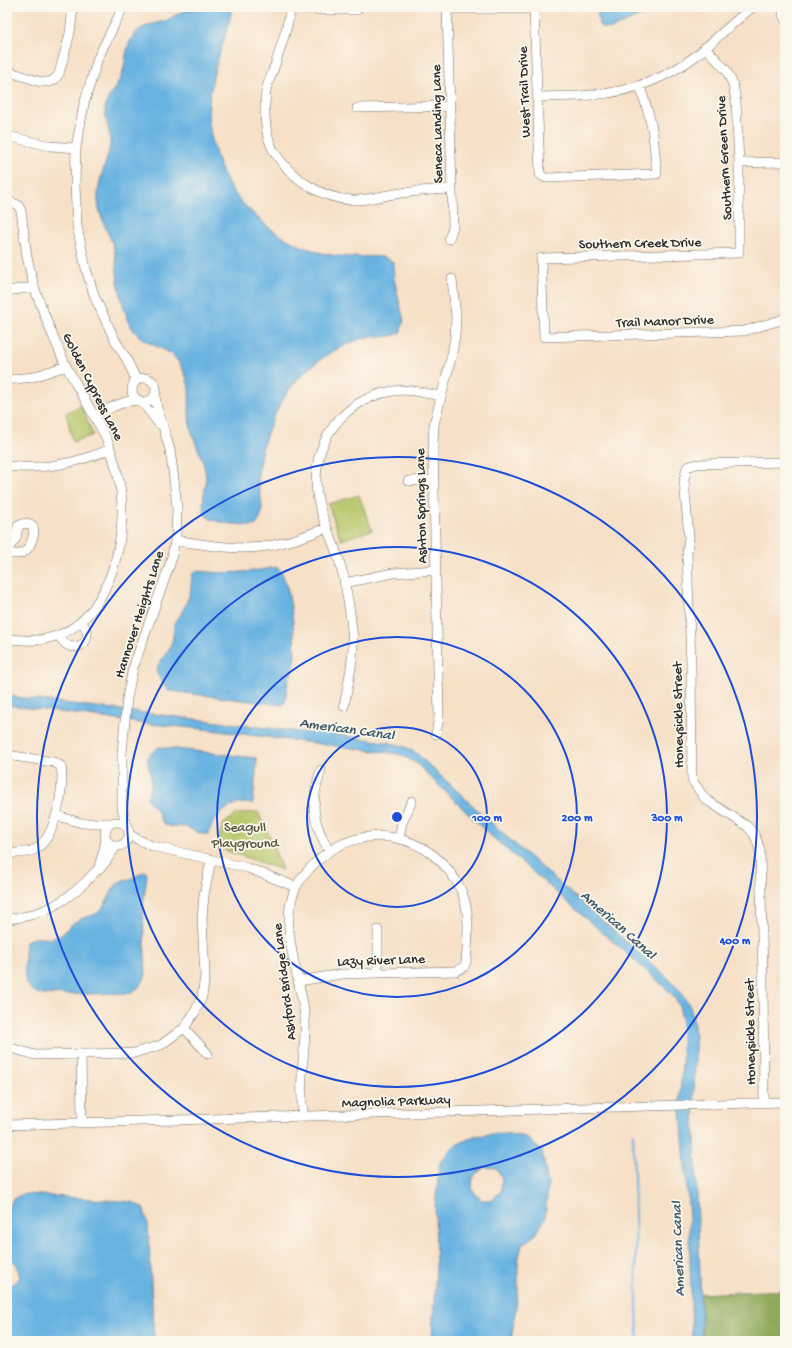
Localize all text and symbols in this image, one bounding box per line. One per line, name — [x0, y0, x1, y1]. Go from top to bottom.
street label: West Trail Drive — [515, 45, 536, 138]
street label: Seneca Landing Lane — [429, 64, 448, 184]
street label: Southern Green Drive — [714, 95, 737, 220]
street label: Southern Creek Drive — [579, 235, 702, 254]
street label: Trail Manor Drive — [615, 312, 715, 333]
street label: Golden Cypress Lane — [57, 330, 127, 444]
street label: Ashton Springs Lane — [413, 447, 432, 564]
street label: Hannover Heights Lane — [112, 548, 169, 681]
street label: Honeysickle Street — [670, 660, 689, 768]
water label: American Canal — [298, 714, 397, 746]
centre of rings — [390, 810, 404, 824]
text: 100 m — [471, 812, 502, 826]
text: 200 m — [562, 812, 593, 826]
text: 300 m — [650, 812, 683, 826]
park label: Seagull Playground — [210, 820, 280, 853]
water label: American Canal — [576, 887, 660, 965]
street label: Ashford Bridge Lane — [270, 922, 301, 1041]
text: 400 m — [719, 935, 751, 949]
street label: Lazy River Lane — [337, 951, 426, 972]
street label: Honeysickle Street — [742, 977, 761, 1085]
street label: Magnolia Parkway — [341, 1092, 451, 1113]
water label: American Canal — [668, 1199, 690, 1297]

